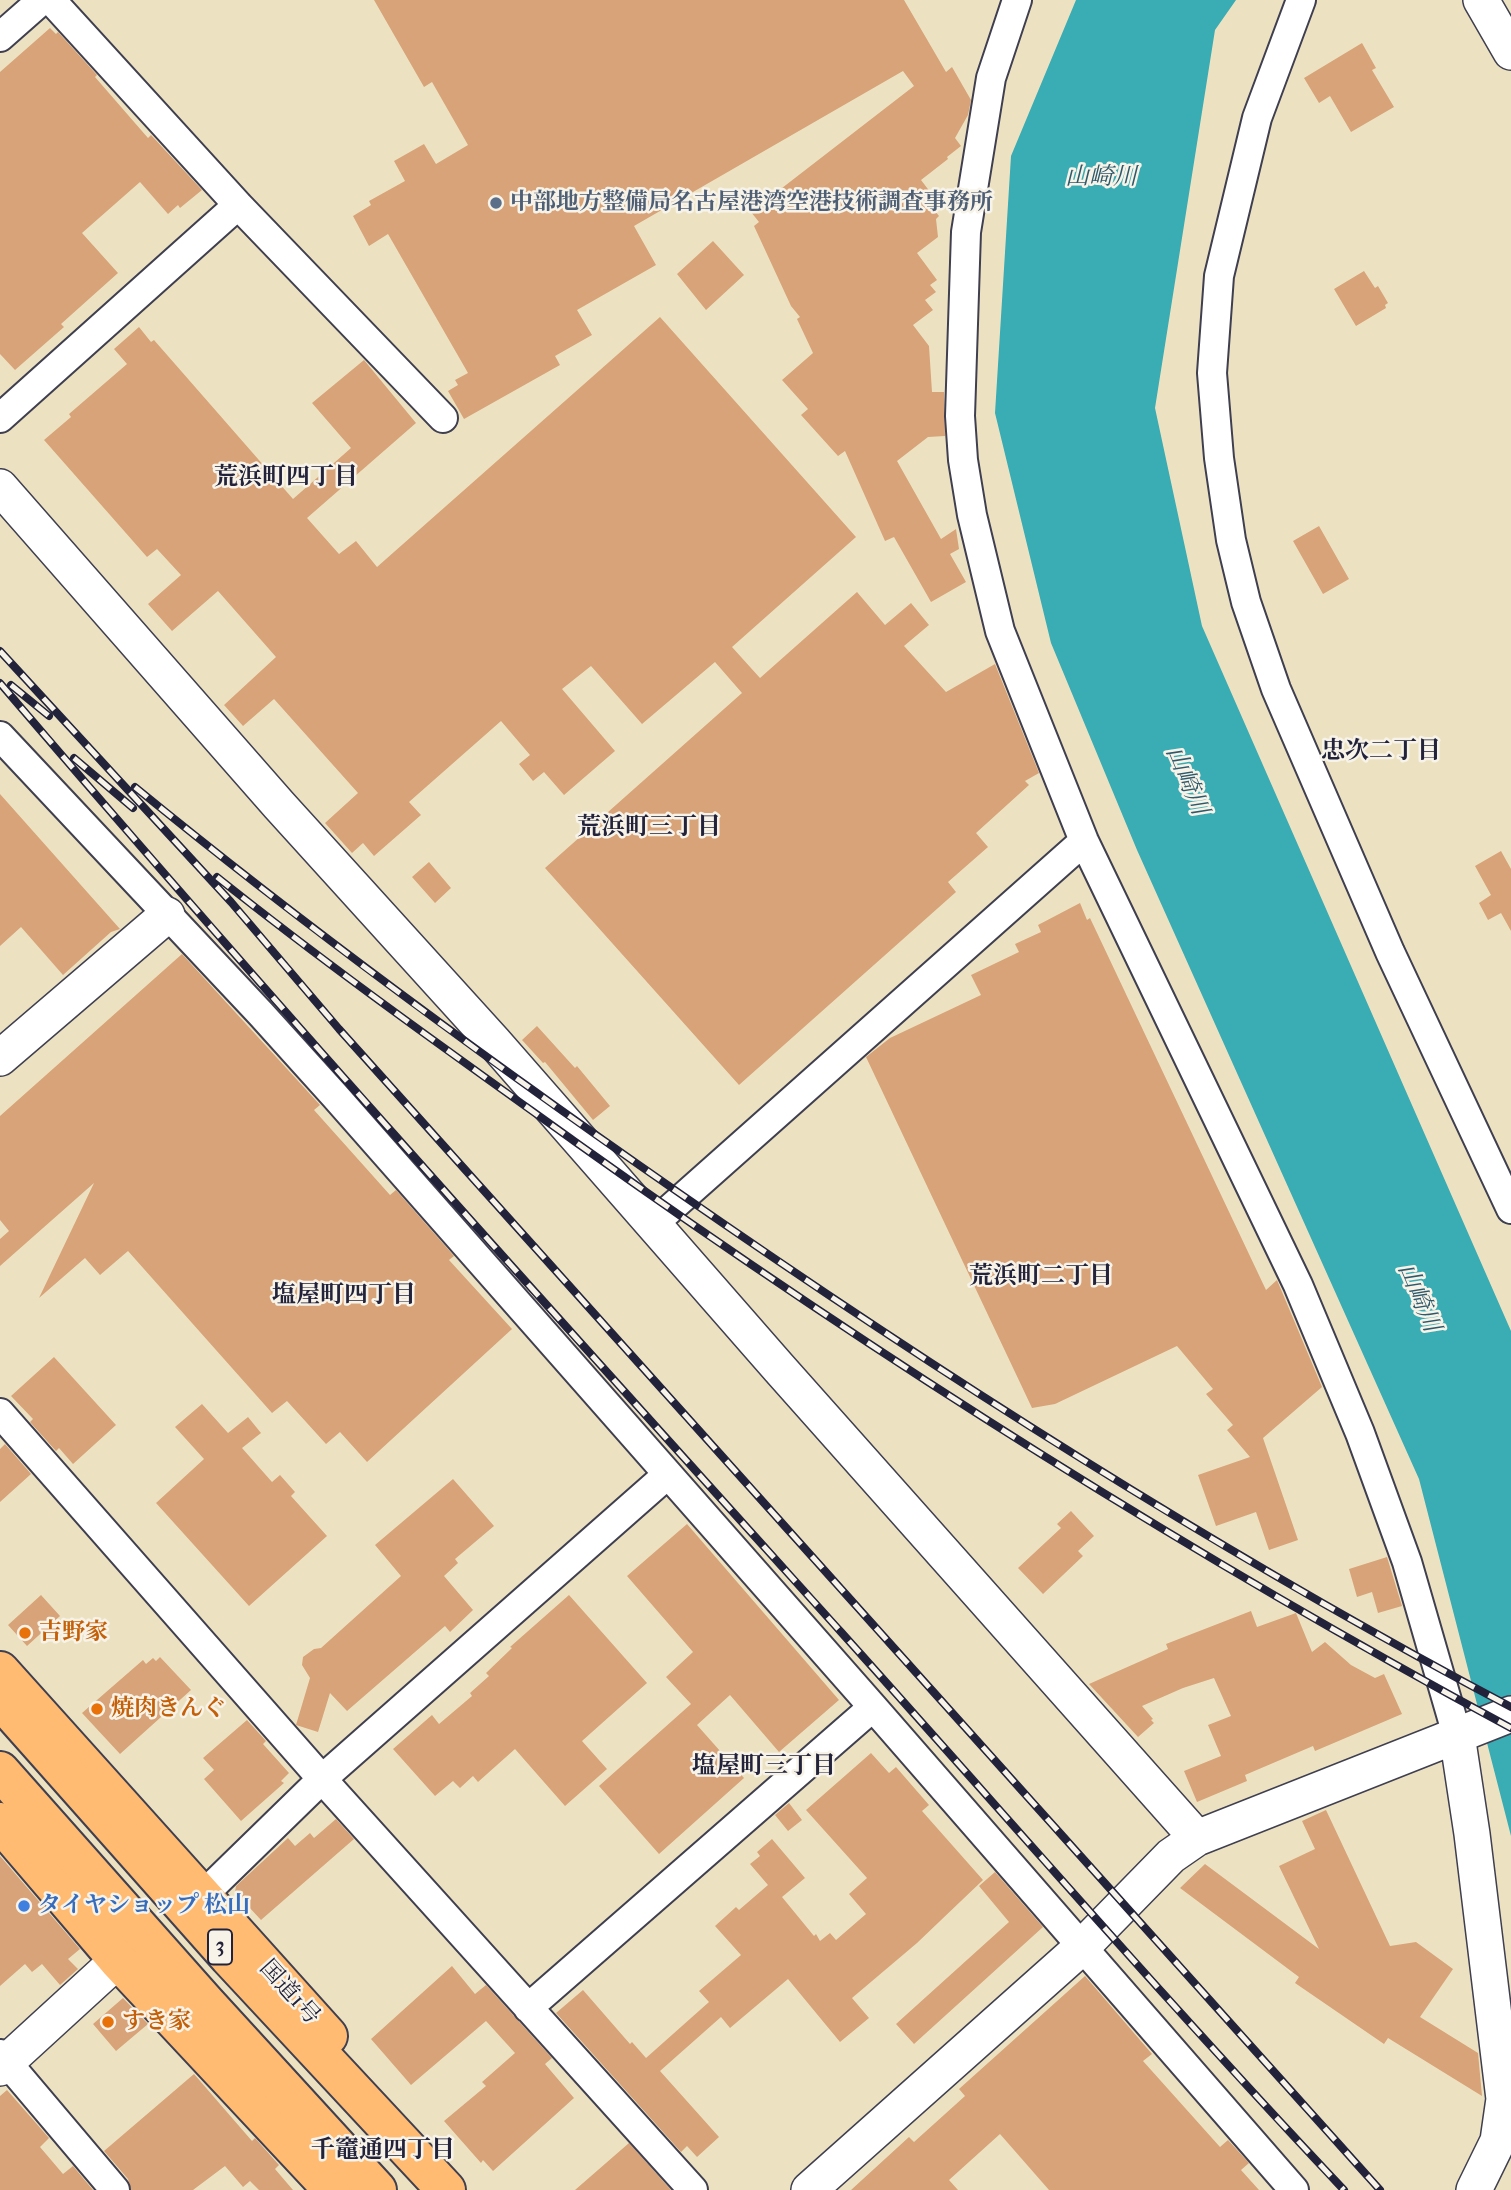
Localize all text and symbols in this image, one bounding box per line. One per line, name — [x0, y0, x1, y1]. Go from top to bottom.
water label: 山崎川 — [1065, 164, 1137, 192]
place label: 中部地方整備局名古屋港湾空港技術調査事務所 — [510, 189, 993, 217]
marker: 中部地方整備局名古屋港湾空港技術調査事務所 — [488, 195, 504, 211]
district label: 荒浜町四丁目 — [214, 464, 358, 492]
district label: 忠次二丁目 — [1321, 738, 1441, 766]
water label: 山崎川 — [1159, 742, 1213, 820]
district label: 荒浜町三丁目 — [577, 814, 721, 842]
water label: 山崎川 — [1391, 1259, 1445, 1337]
district label: 荒浜町二丁目 — [969, 1263, 1113, 1291]
district label: 塩屋町四丁目 — [272, 1282, 416, 1310]
place label: 吉野家 — [39, 1619, 108, 1647]
marker: 吉野家 — [17, 1625, 33, 1641]
place label: 焼肉きんぐ — [111, 1695, 226, 1723]
marker: 焼肉きんぐ — [89, 1701, 105, 1717]
district label: 塩屋町三丁目 — [692, 1753, 836, 1781]
place label: タイヤショップ 松山 — [38, 1892, 250, 1920]
marker: タイヤショップ 松山 — [16, 1898, 32, 1914]
road number: 3 — [208, 1930, 232, 1965]
street label: 国道1号 — [253, 1955, 325, 2031]
place label: すき家 — [122, 2008, 191, 2036]
marker: すき家 — [100, 2014, 116, 2030]
district label: 千竈通四丁目 — [311, 2137, 455, 2165]

